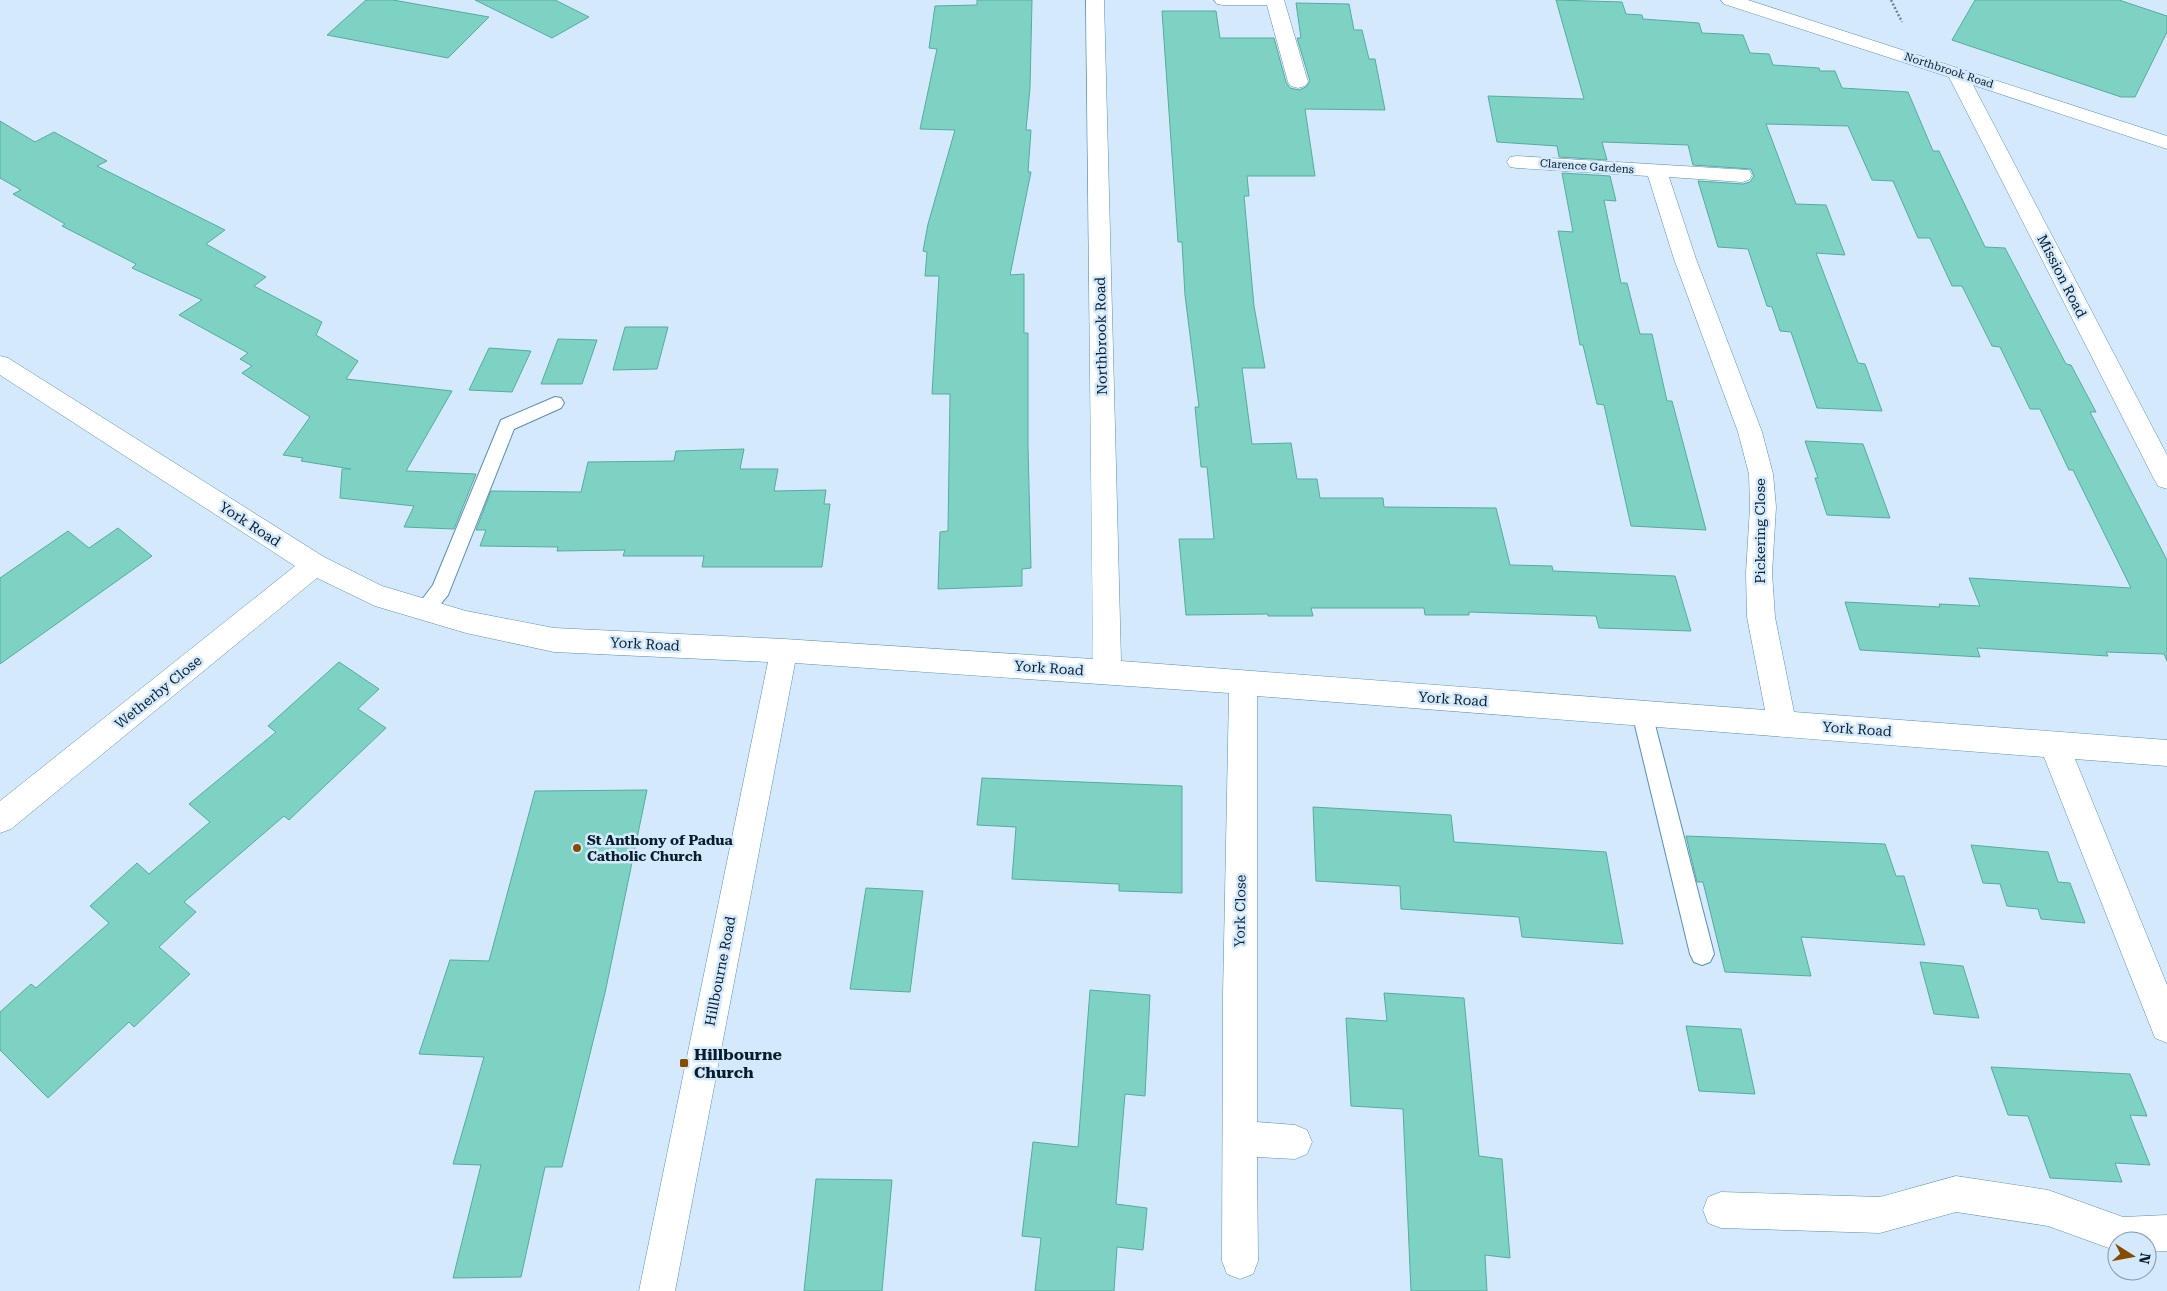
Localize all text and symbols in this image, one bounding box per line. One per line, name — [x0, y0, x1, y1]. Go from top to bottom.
street label: Northbrook Road — [1903, 50, 1995, 91]
street label: Clarence Gardens — [1539, 157, 1634, 176]
street label: Mission Road — [2034, 232, 2090, 320]
street label: Northbrook Road — [1092, 277, 1110, 395]
street label: Pickering Close — [1752, 478, 1768, 584]
street label: York Road — [216, 498, 284, 550]
street label: York Road — [610, 634, 680, 654]
street label: Wetherby Close — [111, 652, 205, 732]
street label: York Road — [1014, 658, 1084, 678]
street label: York Road — [1418, 689, 1488, 709]
street label: York Road — [1822, 719, 1892, 739]
place label: St Anthony of Padua Catholic Church — [587, 832, 734, 864]
marker: St Anthony of Padua Catholic Church — [571, 842, 583, 854]
street label: York Close — [1231, 874, 1249, 947]
street label: Hillbourne Road — [702, 915, 738, 1027]
place label: Hillbourne Church — [694, 1045, 782, 1082]
marker: Hillbourne Church — [678, 1057, 690, 1069]
north arrow — [2107, 1231, 2157, 1281]
text: N — [2136, 1252, 2154, 1266]

